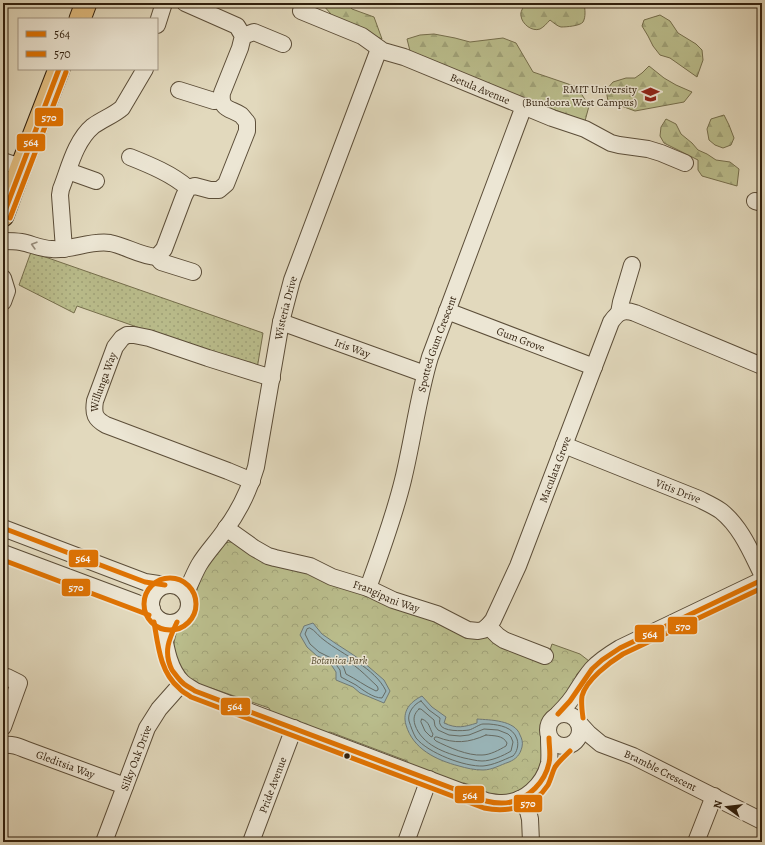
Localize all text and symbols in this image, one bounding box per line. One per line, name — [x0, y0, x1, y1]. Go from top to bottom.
legend — [18, 18, 158, 70]
text: 564 — [54, 26, 71, 42]
text: 570 — [54, 46, 71, 62]
street label: Betula Avenue — [448, 69, 513, 108]
place label: RMIT University (Bundoora West Campus) — [522, 82, 637, 110]
school or university icon: RMIT University (Bundoora West Campus) — [640, 85, 660, 105]
line badge: 570 — [34, 107, 64, 127]
text: 570 — [42, 110, 57, 125]
line badge: 564 — [16, 133, 46, 152]
text: 564 — [23, 135, 39, 150]
one-way arrow — [30, 241, 37, 250]
street label: Wisteria Drive — [270, 274, 300, 342]
street label: Spotted Gum Crescent — [414, 293, 460, 394]
street label: Gum Grove — [494, 323, 547, 355]
street label: Iris Way — [333, 334, 373, 361]
street label: Willunga Way — [87, 350, 120, 413]
street label: Maculata Grove — [535, 434, 574, 505]
street label: Vitis Drive — [652, 475, 703, 506]
line badge: 564 — [68, 549, 99, 568]
text: 564 — [75, 551, 91, 566]
street label: Frangipani Way — [351, 576, 422, 616]
line badge: 570 — [61, 578, 91, 597]
text: 570 — [69, 580, 84, 595]
line badge: 570 — [667, 616, 698, 635]
text: 570 — [676, 619, 691, 634]
line badge: 564 — [634, 624, 665, 643]
text: 564 — [642, 627, 658, 642]
park label: Botanica Park — [311, 653, 367, 668]
line badge: 564 — [220, 697, 251, 716]
text: 564 — [227, 699, 243, 714]
street label: Silky Oak Drive — [117, 722, 155, 793]
street label: Bramble Crescent — [622, 746, 700, 795]
street label: Gleditsia Way — [34, 747, 97, 782]
unlabelled marker — [342, 751, 352, 761]
street label: Pride Avenue — [255, 755, 290, 815]
line badge: 564 — [454, 785, 485, 804]
north arrow — [707, 787, 747, 827]
text: 564 — [462, 788, 478, 803]
line badge: 570 — [513, 794, 543, 813]
text: 570 — [521, 796, 536, 811]
text: N — [710, 799, 726, 810]

